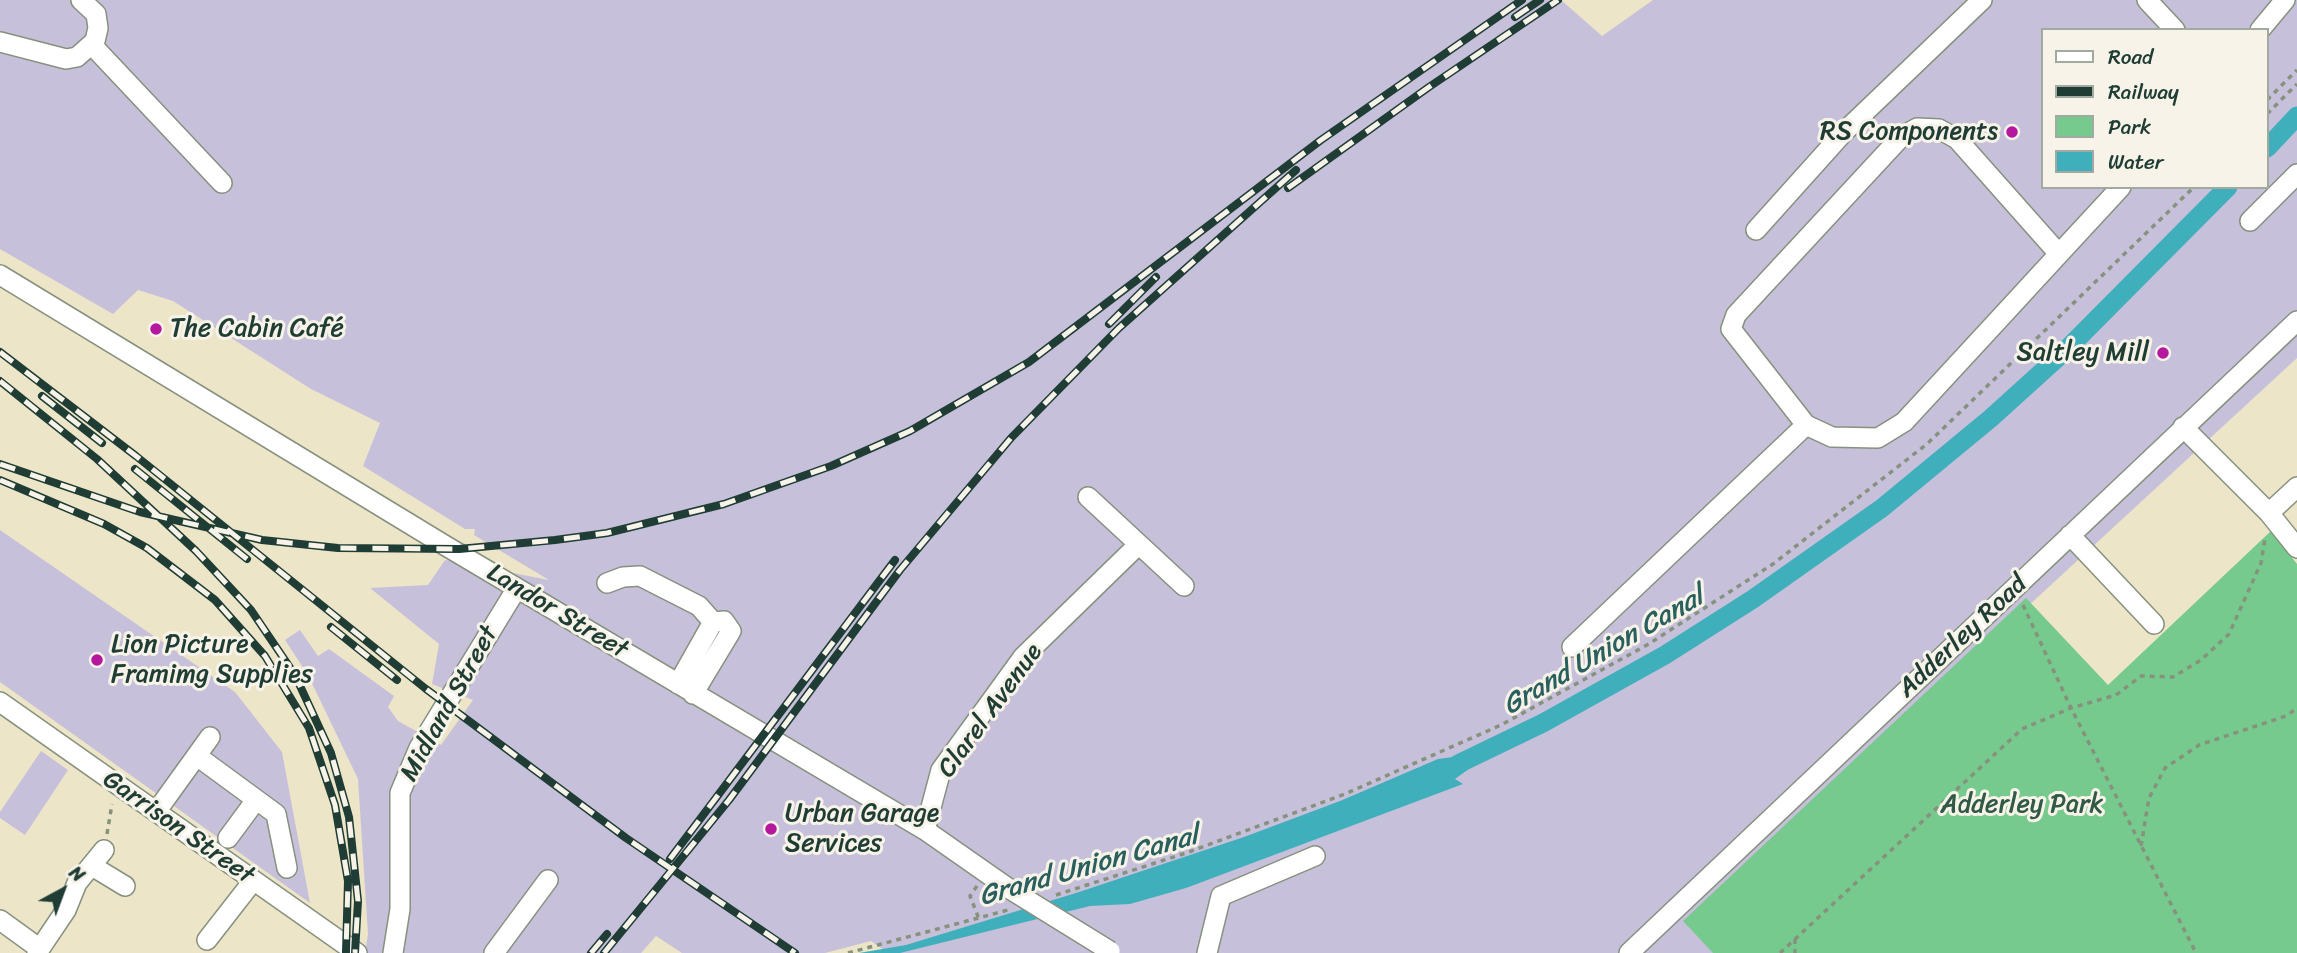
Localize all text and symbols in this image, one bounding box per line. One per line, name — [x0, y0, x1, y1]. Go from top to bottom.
legend — [2042, 28, 2269, 189]
text: Road — [2108, 38, 2153, 76]
text: Railway — [2108, 73, 2179, 111]
text: Park — [2108, 108, 2151, 146]
place label: RS Components — [1820, 116, 1998, 148]
marker: RS Components — [2004, 124, 2020, 140]
text: Water — [2108, 143, 2163, 181]
place label: The Cabin Café — [170, 313, 344, 345]
marker: The Cabin Café — [148, 321, 164, 337]
place label: Saltley Mill — [2017, 337, 2149, 369]
marker: Saltley Mill — [2155, 345, 2171, 361]
street label: Landor Street — [481, 558, 633, 666]
street label: Adderley Road — [1892, 569, 2034, 705]
water label: Grand Union Canal — [1497, 581, 1711, 723]
street label: Midland Street — [394, 621, 506, 787]
place label: Lion Picture Framimg Supplies — [111, 629, 313, 690]
street label: Clarel Avenue — [932, 638, 1050, 784]
marker: Lion Picture Framimg Supplies — [89, 652, 105, 668]
street label: Garrison Street — [96, 764, 260, 892]
park label: Adderley Park — [1941, 789, 2103, 821]
place label: Urban Garage Services — [785, 798, 939, 860]
water label: Grand Union Canal — [975, 820, 1203, 914]
marker: Urban Garage Services — [763, 821, 779, 837]
north arrow — [28, 855, 98, 925]
text: N — [61, 857, 93, 891]

